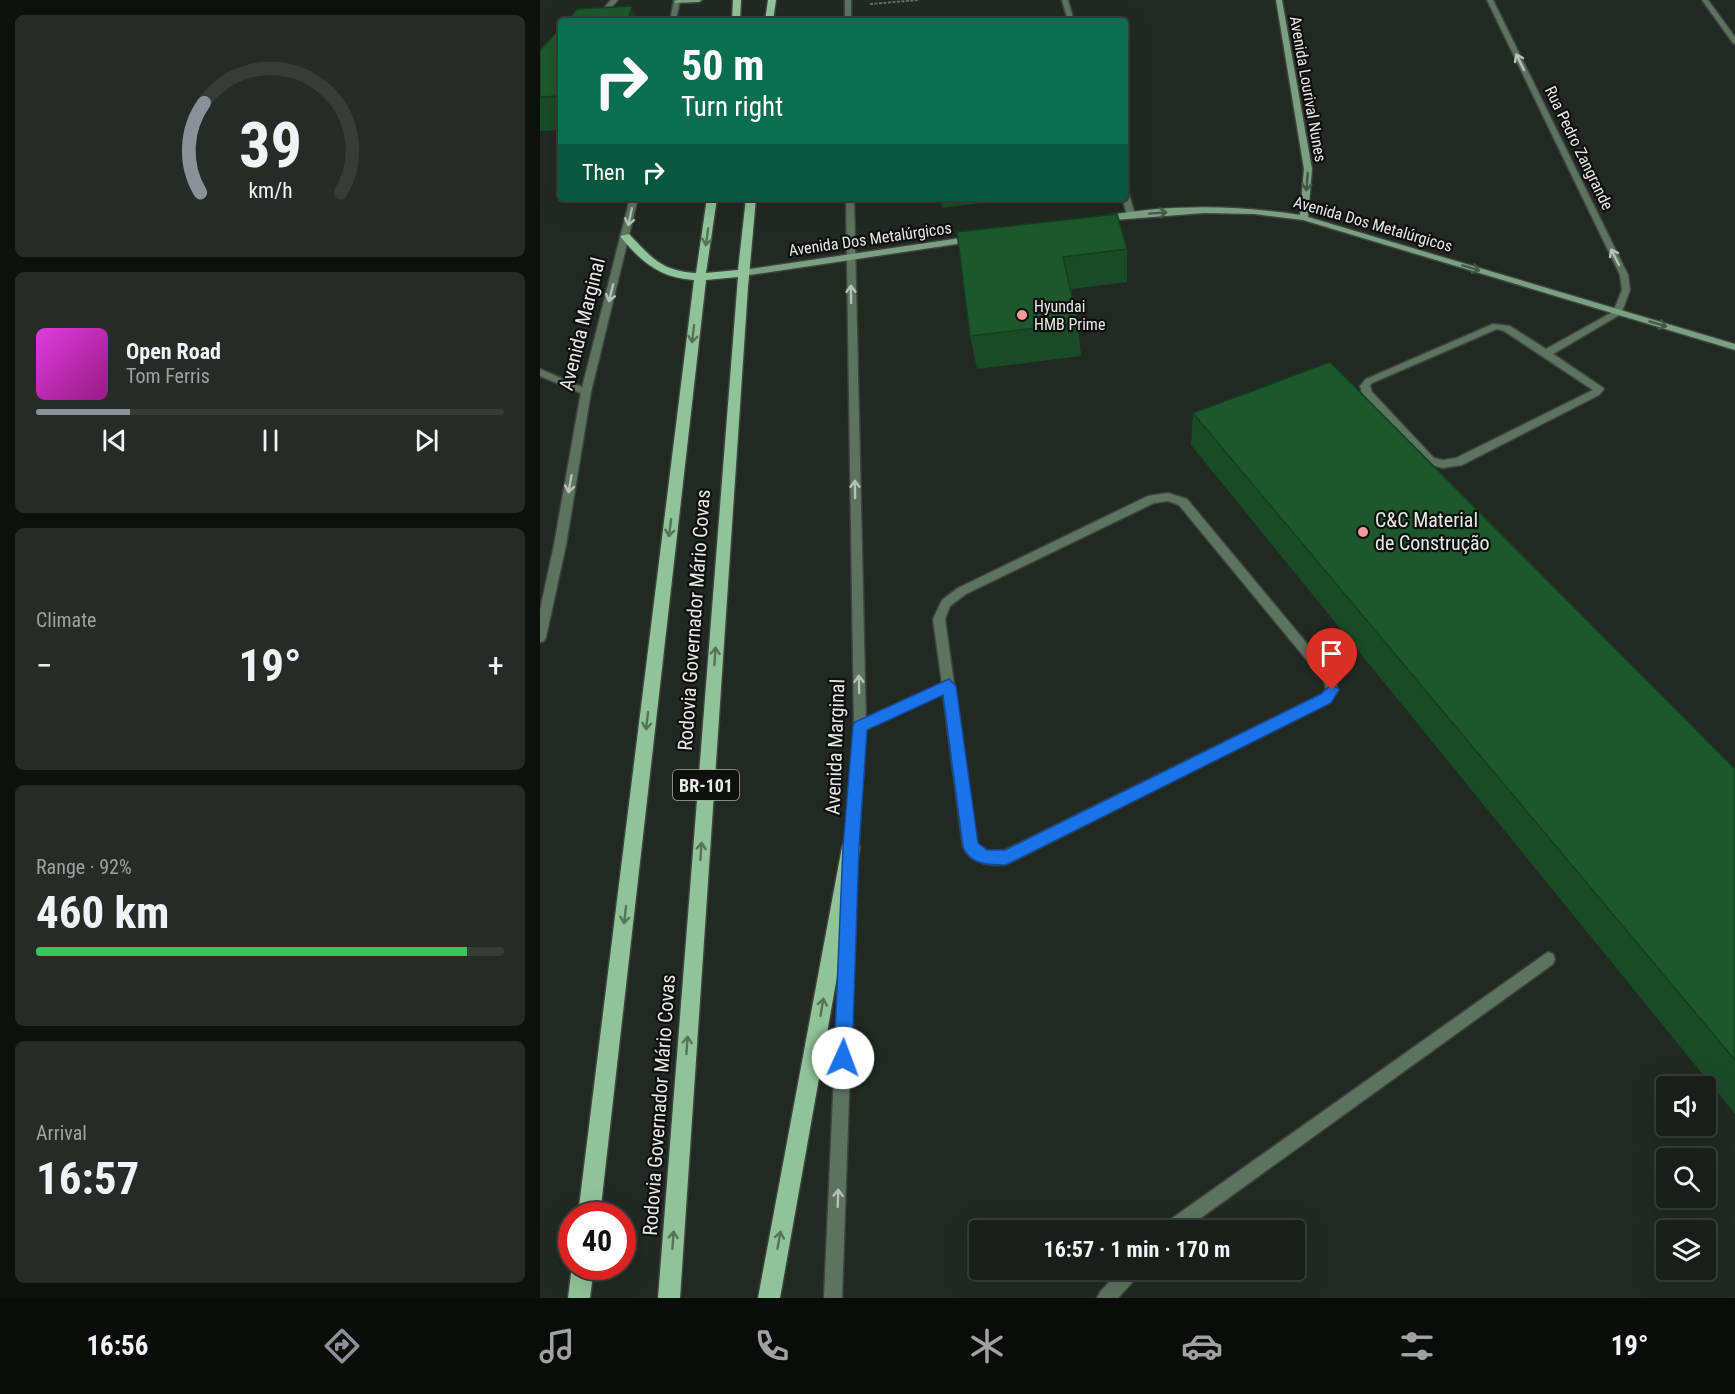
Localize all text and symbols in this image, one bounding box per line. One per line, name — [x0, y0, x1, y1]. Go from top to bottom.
street label: Avenida Lourival Nunes — [1286, 15, 1330, 163]
text: 50 m — [681, 41, 764, 90]
icon: right — [582, 42, 660, 120]
one-way arrow — [1514, 54, 1526, 72]
street label: Rua Pedro Zangrande — [1541, 83, 1617, 213]
text: Turn right — [681, 91, 783, 123]
text: 39 — [238, 109, 302, 182]
icon: right — [637, 156, 670, 189]
text: Then — [582, 160, 625, 185]
one-way arrow — [1301, 171, 1312, 191]
text: km/h — [248, 178, 292, 203]
street label: Avenida Dos Metalúrgicos — [1291, 192, 1455, 256]
one-way arrow — [623, 207, 635, 226]
one-way arrow — [1148, 207, 1167, 218]
street label: Avenida Dos Metalúrgicos — [787, 218, 953, 260]
one-way arrow — [701, 227, 712, 246]
one-way arrow — [1608, 248, 1620, 266]
street label: Avenida Marginal — [554, 255, 610, 393]
one-way arrow — [1461, 263, 1480, 274]
one-way arrow — [605, 283, 617, 302]
one-way arrow — [845, 285, 856, 305]
place label: Hyundai HMB Prime — [1034, 297, 1105, 334]
marker: Hyundai HMB Prime — [1015, 308, 1029, 322]
one-way arrow — [1648, 319, 1667, 330]
one-way arrow — [687, 323, 698, 343]
text: Open Road — [126, 339, 221, 364]
text: Tom Ferris — [126, 364, 210, 388]
icon: previous — [98, 424, 131, 457]
icon: pause — [254, 424, 287, 457]
icon: next — [410, 424, 443, 457]
one-way arrow — [565, 473, 576, 493]
one-way arrow — [849, 480, 861, 500]
street label: Rodovia Governador Mário Covas — [673, 489, 715, 751]
place label: C&C Material de Construção — [1375, 508, 1490, 555]
one-way arrow — [665, 517, 676, 537]
marker: C&C Material de Construção — [1356, 525, 1370, 539]
text: Climate — [36, 608, 96, 632]
pin — [1306, 628, 1357, 690]
icon: arrive — [1315, 637, 1348, 670]
text: 19° — [239, 639, 302, 692]
text: − — [36, 646, 53, 685]
text: + — [488, 646, 504, 685]
one-way arrow — [710, 647, 721, 667]
one-way arrow — [854, 675, 865, 695]
street label: Avenida Marginal — [821, 679, 849, 815]
one-way arrow — [642, 711, 653, 731]
road number: BR-101 — [673, 770, 739, 800]
one-way arrow — [696, 841, 707, 861]
text: Range · 92% — [36, 855, 132, 879]
text: 460 km — [36, 886, 169, 939]
one-way arrow — [619, 904, 630, 924]
street label: Rodovia Governador Mário Covas — [638, 974, 680, 1236]
one-way arrow — [817, 998, 828, 1018]
position arrow — [811, 1026, 875, 1090]
one-way arrow — [682, 1036, 693, 1056]
map controls — [1656, 1076, 1716, 1280]
button: sound — [1656, 1076, 1716, 1136]
text: Arrival — [36, 1121, 87, 1145]
button: search — [1656, 1148, 1716, 1208]
text: 16:57 — [36, 1152, 139, 1205]
one-way arrow — [832, 1188, 843, 1208]
speed limit sign: 40 — [558, 1202, 636, 1280]
button: layers — [1656, 1220, 1716, 1280]
one-way arrow — [668, 1230, 679, 1250]
one-way arrow — [774, 1231, 785, 1251]
text: 16:57 · 1 min · 170 m — [1044, 1237, 1230, 1262]
icon: directions — [321, 1325, 363, 1367]
icon: music — [536, 1325, 578, 1367]
icon: phone — [751, 1325, 793, 1367]
icon: climate — [966, 1325, 1008, 1367]
icon: car — [1181, 1325, 1223, 1367]
icon: filters — [1396, 1325, 1438, 1367]
text: 16:56 — [86, 1330, 148, 1362]
text: 19° — [1611, 1330, 1648, 1362]

